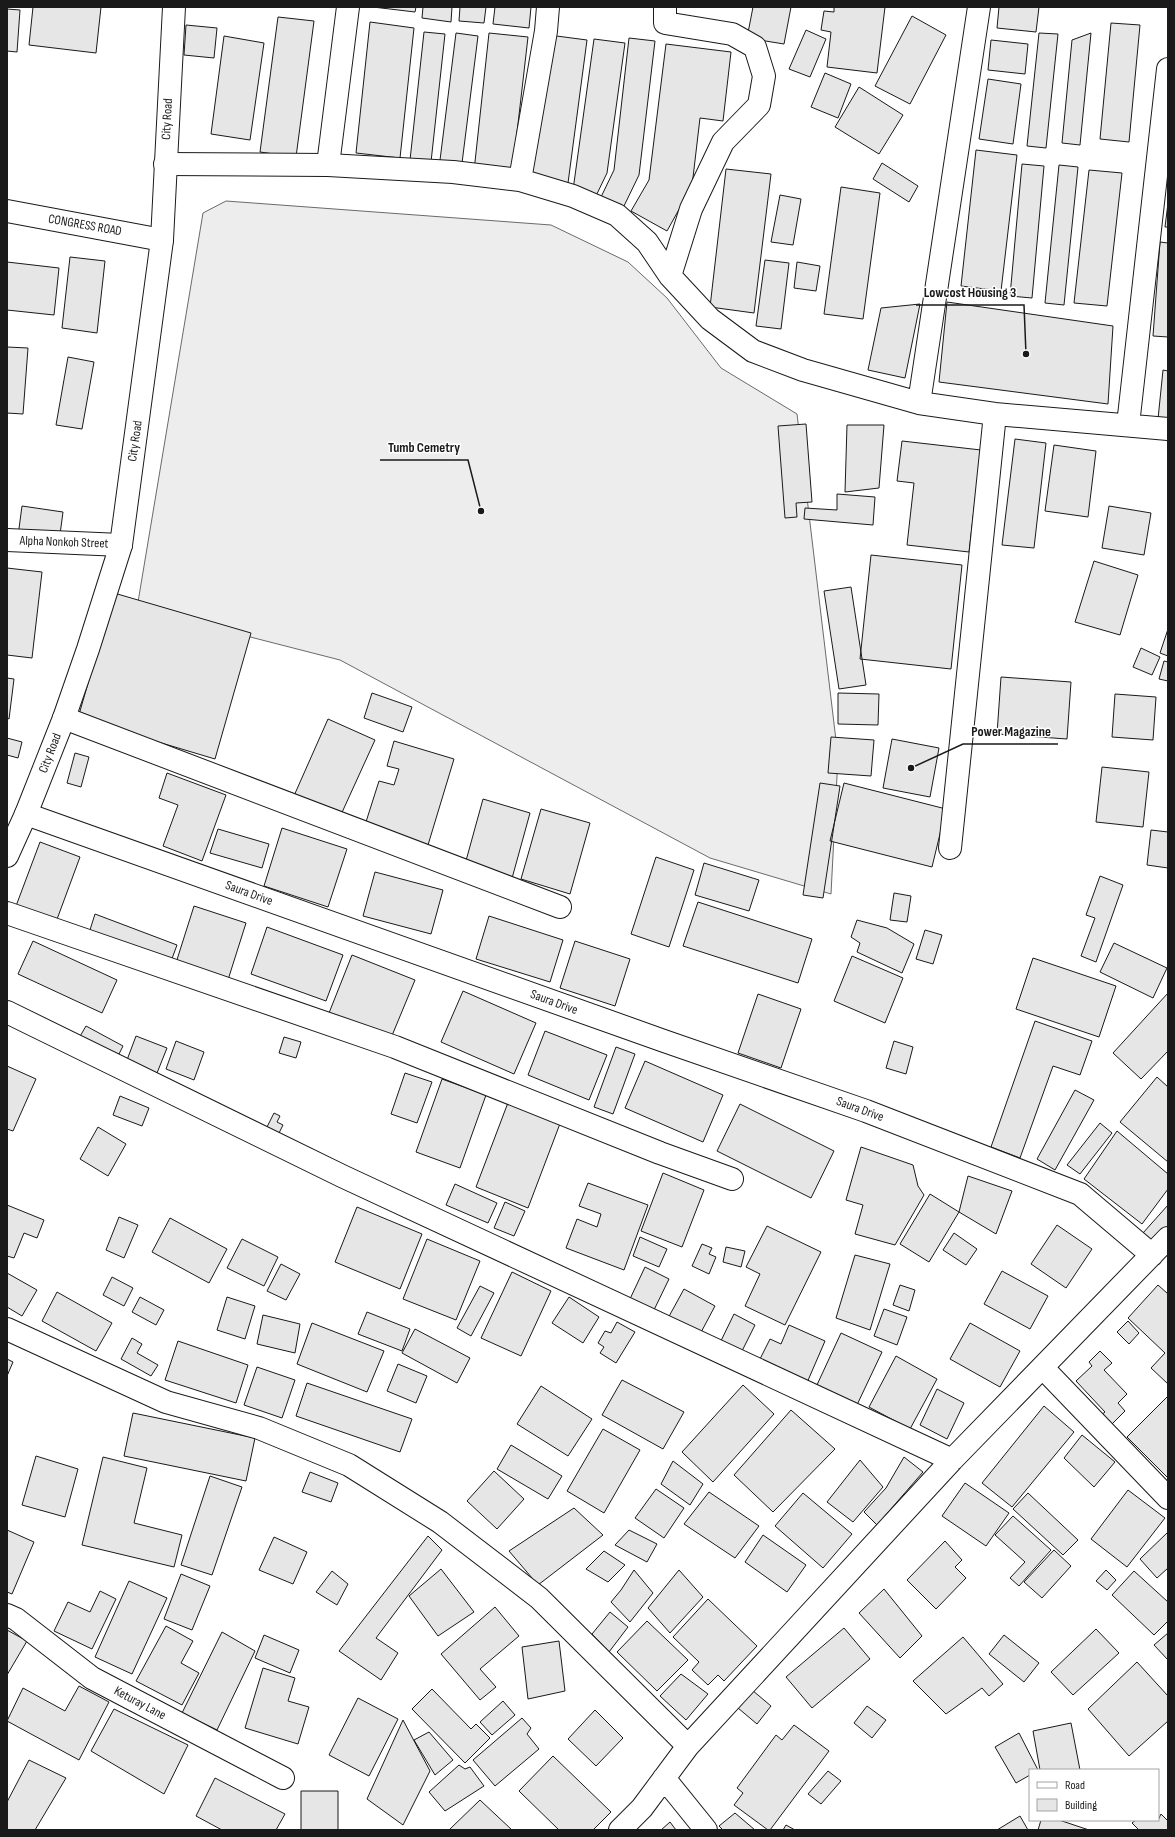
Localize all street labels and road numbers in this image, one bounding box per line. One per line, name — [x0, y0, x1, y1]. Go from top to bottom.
street label: City Road — [158, 98, 176, 140]
street label: CONGRESS ROAD — [47, 211, 123, 239]
street label: City Road — [124, 419, 146, 463]
street label: Alpha Nonkoh Street — [18, 532, 109, 552]
street label: City Road — [35, 731, 65, 775]
street label: Saura Drive — [223, 877, 275, 909]
street label: Saura Drive — [528, 986, 580, 1018]
street label: Saura Drive — [834, 1093, 886, 1125]
street label: Keturay Lane — [111, 1683, 169, 1723]

